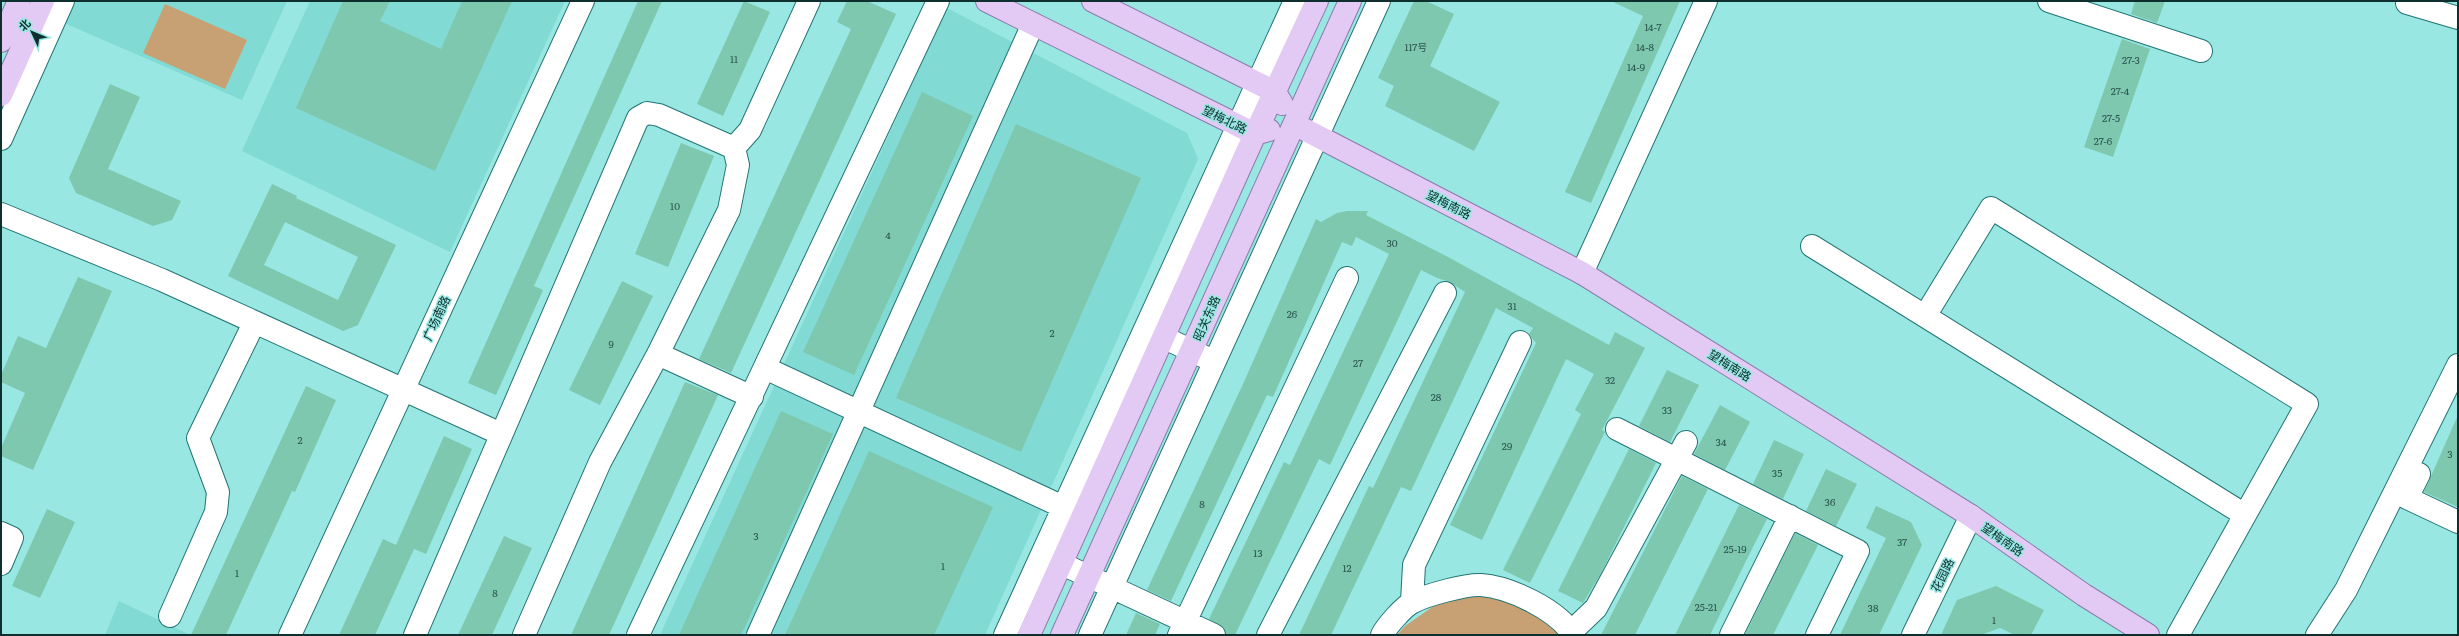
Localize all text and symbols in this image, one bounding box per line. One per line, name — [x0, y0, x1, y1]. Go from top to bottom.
north arrow — [12, 12, 52, 52]
text: 北 — [15, 15, 34, 34]
house number: 14-7 — [1644, 19, 1662, 34]
house number: 117号 — [1405, 39, 1427, 54]
house number: 14-8 — [1636, 39, 1655, 54]
house number: 11 — [730, 51, 738, 66]
house number: 27-3 — [2122, 52, 2140, 67]
house number: 14-9 — [1627, 59, 1645, 74]
house number: 27-4 — [2111, 83, 2130, 98]
street label: 望梅北路 — [1199, 100, 1251, 138]
house number: 27-5 — [2102, 110, 2120, 125]
house number: 27-6 — [2094, 133, 2113, 148]
street label: 望梅南路 — [1424, 185, 1474, 223]
house number: 10 — [670, 198, 680, 213]
house number: 4 — [885, 227, 891, 242]
house number: 30 — [1386, 235, 1398, 250]
street label: 广场南路 — [418, 292, 454, 344]
street label: 昭关东路 — [1188, 292, 1224, 344]
house number: 31 — [1507, 298, 1517, 313]
house number: 26 — [1287, 306, 1298, 321]
house number: 2 — [1049, 325, 1055, 340]
house number: 9 — [608, 336, 614, 351]
street label: 望梅南路 — [1705, 345, 1755, 385]
house number: 27 — [1353, 355, 1363, 370]
house number: 32 — [1605, 372, 1615, 387]
house number: 28 — [1431, 389, 1442, 404]
house number: 33 — [1662, 402, 1672, 417]
house number: 2 — [297, 432, 303, 447]
house number: 34 — [1716, 434, 1727, 449]
house number: 29 — [1502, 438, 1512, 453]
house number: 3 — [2447, 446, 2453, 461]
house number: 35 — [1772, 465, 1782, 480]
house number: 36 — [1825, 494, 1836, 509]
house number: 8 — [1199, 496, 1205, 511]
street label: 望梅南路 — [1978, 518, 2028, 560]
house number: 3 — [753, 528, 759, 543]
house number: 37 — [1897, 534, 1907, 549]
house number: 25-19 — [1724, 541, 1747, 556]
house number: 13 — [1253, 545, 1263, 560]
street label: 花园路 — [1926, 555, 1958, 595]
house number: 1 — [941, 558, 945, 573]
house number: 12 — [1342, 560, 1352, 575]
house number: 1 — [235, 565, 239, 580]
house number: 8 — [492, 585, 498, 600]
house number: 25-21 — [1695, 599, 1717, 614]
house number: 38 — [1868, 600, 1879, 615]
house number: 1 — [1992, 612, 1996, 627]

